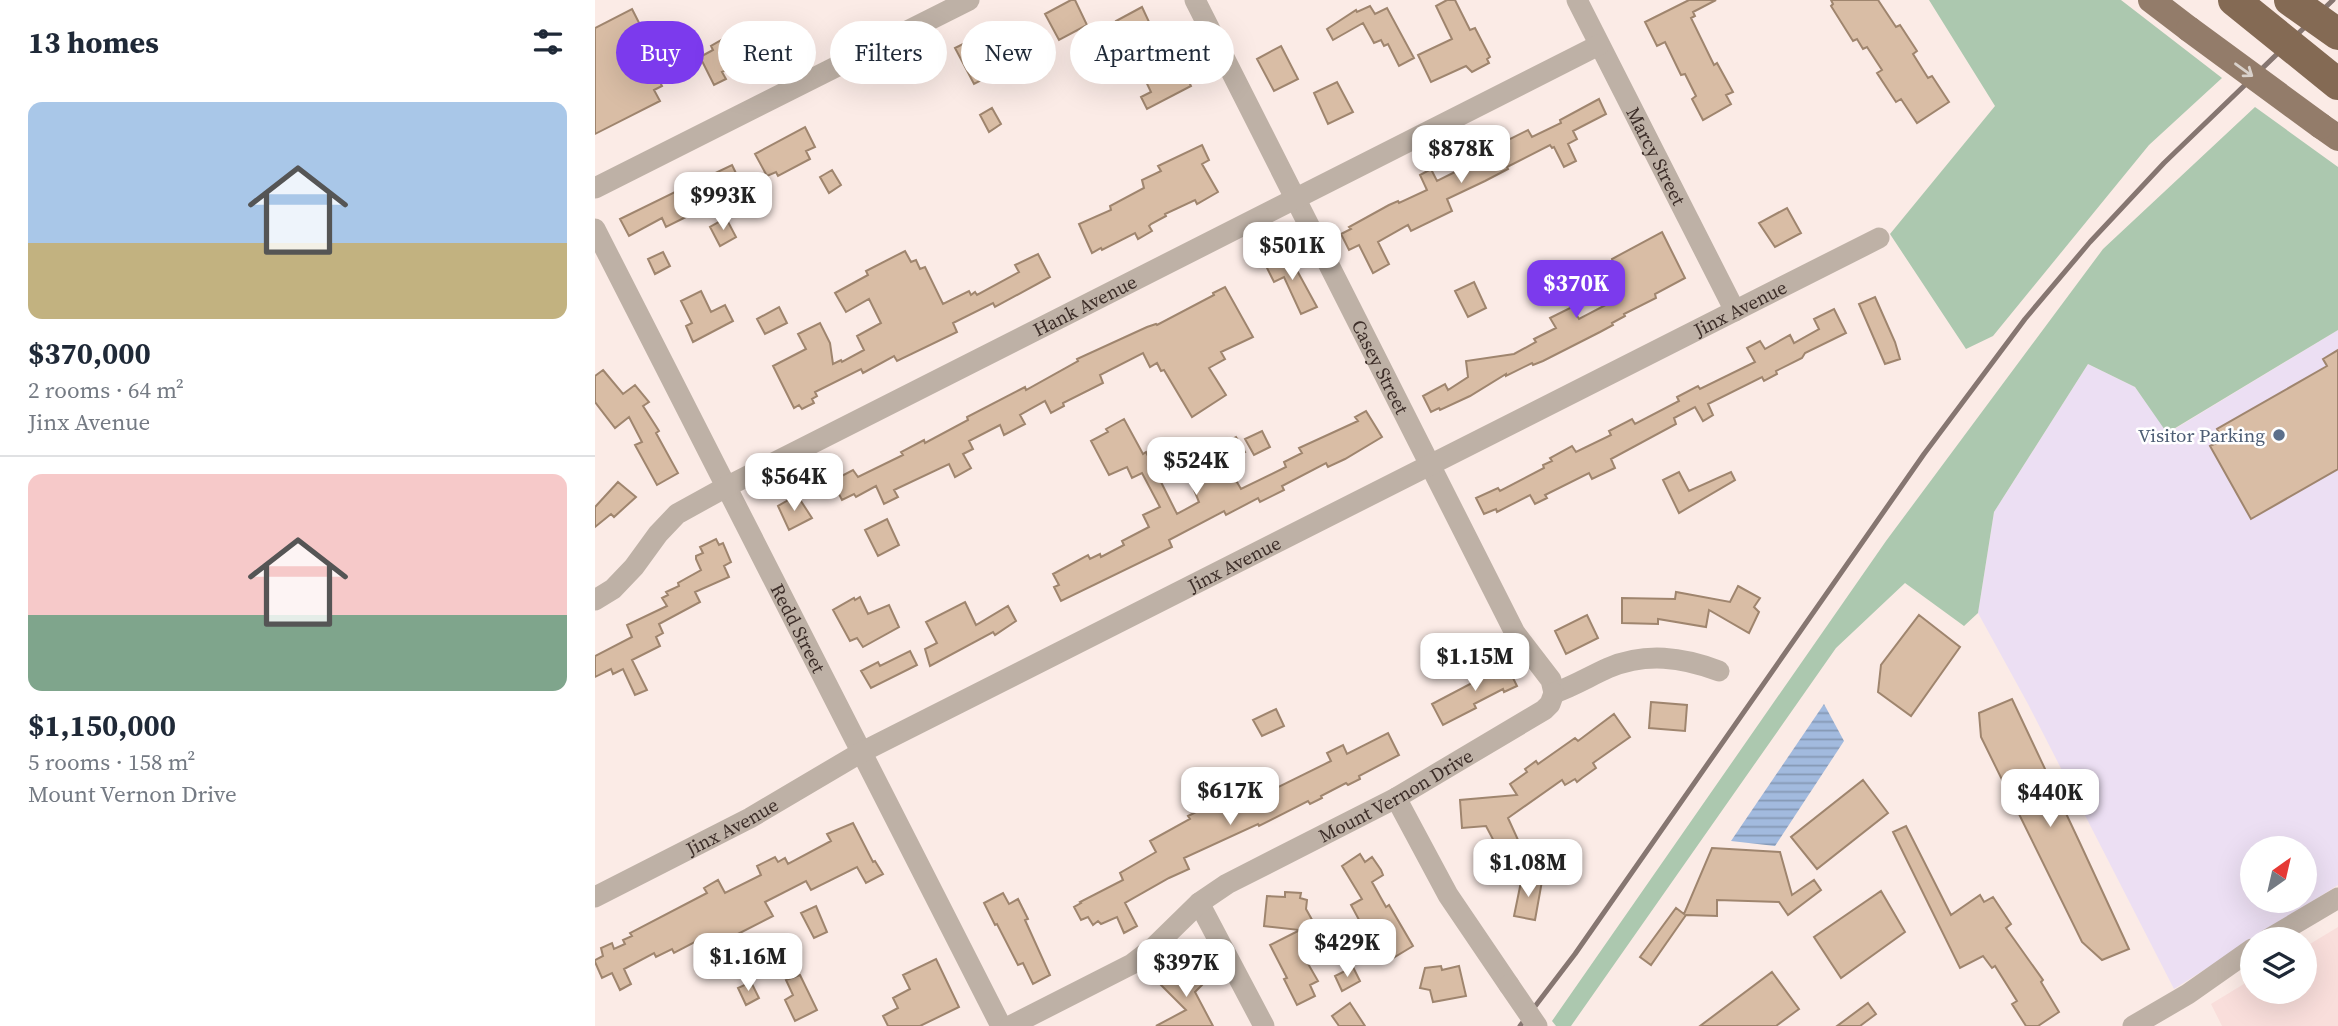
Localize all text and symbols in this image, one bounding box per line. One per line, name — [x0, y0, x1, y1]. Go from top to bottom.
chip: Buy — [616, 21, 704, 84]
chip: Rent — [718, 21, 816, 84]
chip: Filters — [830, 21, 947, 84]
chip: New — [961, 21, 1056, 84]
chip: Apartment — [1070, 21, 1234, 84]
text: 13 homes — [28, 22, 159, 63]
icon: filters — [529, 23, 567, 61]
one-way arrow — [2234, 62, 2253, 77]
street label: Marcy Street — [1620, 103, 1692, 210]
pin: $878K — [1412, 125, 1510, 185]
text: $878K — [1428, 132, 1494, 164]
icon: home — [235, 147, 361, 273]
pin: $993K — [674, 173, 772, 232]
text: $993K — [690, 179, 756, 211]
pin: $501K — [1243, 222, 1341, 282]
text: $501K — [1259, 229, 1325, 261]
pin: $370K — [1527, 260, 1625, 320]
text: $370K — [1543, 267, 1609, 299]
street label: Hank Avenue — [1029, 268, 1141, 342]
street label: Jinx Avenue — [1688, 274, 1791, 343]
street label: Casey Street — [1346, 315, 1416, 419]
text: $370,000 — [28, 333, 151, 374]
text: 2 rooms · 64 m² — [28, 374, 184, 406]
text: Jinx Avenue — [28, 406, 150, 438]
place label: Visitor Parking — [2138, 422, 2265, 448]
marker: Visitor Parking — [2271, 427, 2287, 443]
pin: $524K — [1147, 438, 1245, 497]
text: $524K — [1163, 444, 1229, 476]
pin: $564K — [745, 454, 843, 513]
text: $564K — [761, 460, 827, 492]
icon: home — [235, 519, 361, 645]
street label: Jinx Avenue — [1182, 530, 1285, 599]
street label: Redd Street — [765, 579, 832, 678]
pin: $1.15M — [1418, 634, 1532, 693]
text: $1.15M — [1436, 640, 1514, 672]
text: $1,150,000 — [28, 705, 176, 746]
street label: Mount Vernon Drive — [1314, 742, 1478, 848]
text: 5 rooms · 158 m² — [28, 746, 195, 778]
pin: $617K — [1181, 768, 1279, 827]
pin: $440K — [2001, 770, 2099, 829]
text: $617K — [1197, 774, 1263, 806]
text: $440K — [2017, 776, 2083, 808]
text: Mount Vernon Drive — [28, 778, 237, 810]
street label: Jinx Avenue — [680, 791, 783, 862]
north arrow — [2240, 836, 2317, 914]
map controls — [2240, 836, 2317, 1004]
pin: $1.08M — [1471, 839, 1585, 899]
text: $1.08M — [1489, 846, 1567, 878]
pin: $429K — [1298, 920, 1396, 979]
text: $429K — [1314, 926, 1380, 958]
button: layers — [2240, 927, 2317, 1004]
pin: $1.16M — [691, 934, 805, 993]
text: $1.16M — [709, 940, 787, 972]
pin: $397K — [1137, 940, 1235, 999]
text: $397K — [1153, 946, 1219, 978]

